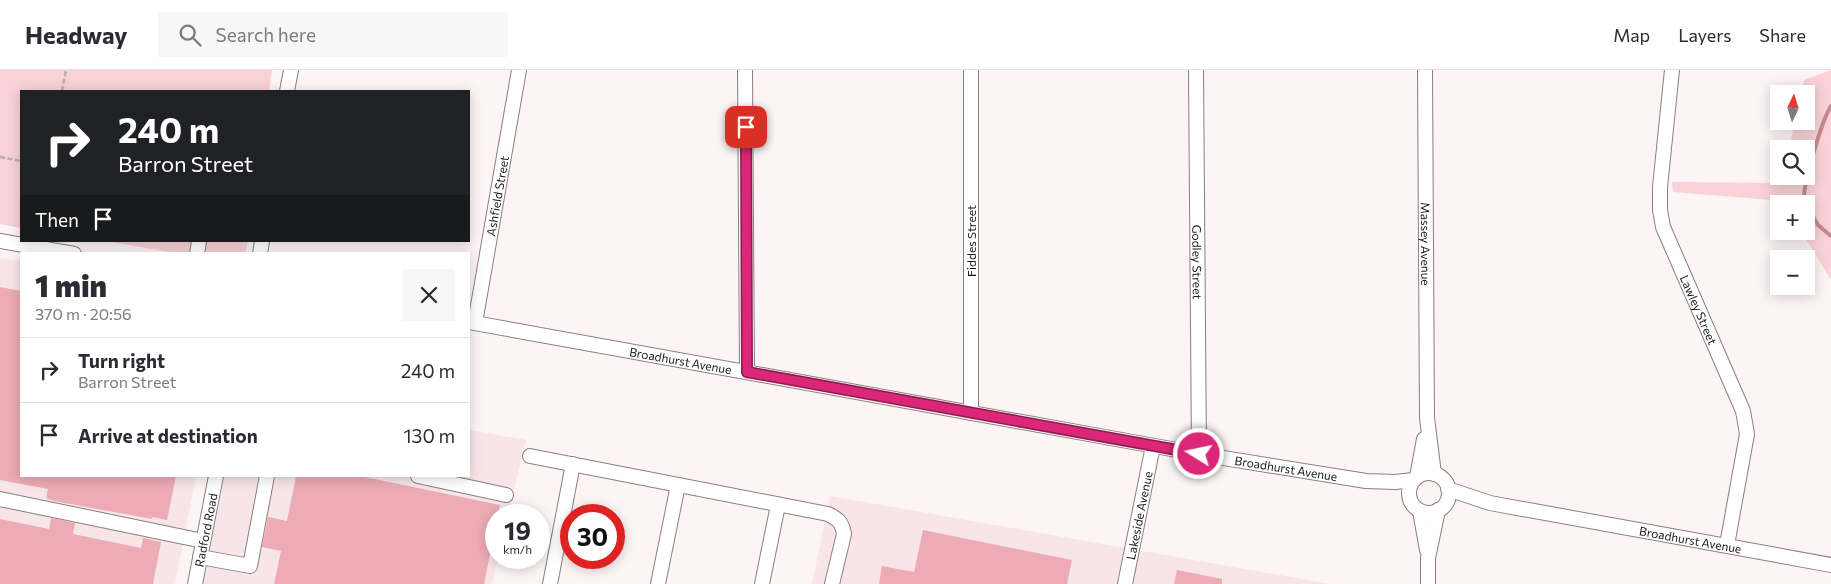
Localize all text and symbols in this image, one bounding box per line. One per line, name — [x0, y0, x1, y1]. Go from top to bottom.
search box — [158, 12, 508, 57]
text: Headway — [25, 20, 128, 49]
icon: search — [176, 21, 204, 49]
text: Search here — [216, 23, 316, 46]
text: Map — [1613, 24, 1650, 46]
text: Layers — [1678, 24, 1731, 46]
text: Share — [1759, 24, 1806, 46]
north arrow — [1770, 85, 1815, 130]
map controls — [1770, 85, 1815, 295]
pin — [725, 106, 767, 148]
text: 240 m — [118, 107, 219, 150]
icon: right — [35, 110, 100, 175]
icon: arrive — [732, 113, 760, 141]
button: search — [1770, 140, 1815, 185]
text: Barron Street — [118, 150, 253, 177]
street label: Ashfield Street — [483, 155, 511, 237]
button: + — [1770, 195, 1815, 240]
street label: Massey Avenue — [1419, 202, 1433, 286]
icon: arrive — [89, 205, 117, 233]
street label: Fiddes Street — [964, 205, 978, 277]
text: Then — [35, 208, 79, 231]
street label: Godley Street — [1190, 225, 1205, 299]
button: − — [1770, 250, 1815, 295]
text: 1 min — [35, 266, 107, 303]
button: close — [403, 269, 455, 321]
street label: Lawley Street — [1678, 273, 1720, 347]
text: 370 m · 20:56 — [35, 304, 132, 323]
street label: Broadhurst Avenue — [628, 344, 733, 376]
text: Turn right — [78, 349, 165, 372]
icon: right — [35, 356, 63, 384]
text: 240 m — [401, 359, 455, 382]
text: Barron Street — [78, 372, 176, 391]
icon: arrive — [35, 421, 63, 449]
text: Arrive at destination — [78, 424, 258, 447]
text: 130 m — [403, 424, 455, 447]
position arrow — [1172, 427, 1224, 479]
street label: Broadhurst Avenue — [1234, 453, 1338, 483]
street label: Lakeside Avenue — [1123, 470, 1155, 561]
street label: Radford Road — [191, 492, 220, 568]
speed limit sign: 30 — [560, 504, 625, 569]
text: 19 — [504, 515, 531, 545]
street label: Broadhurst Avenue — [1638, 523, 1743, 556]
text: km/h — [503, 542, 532, 556]

